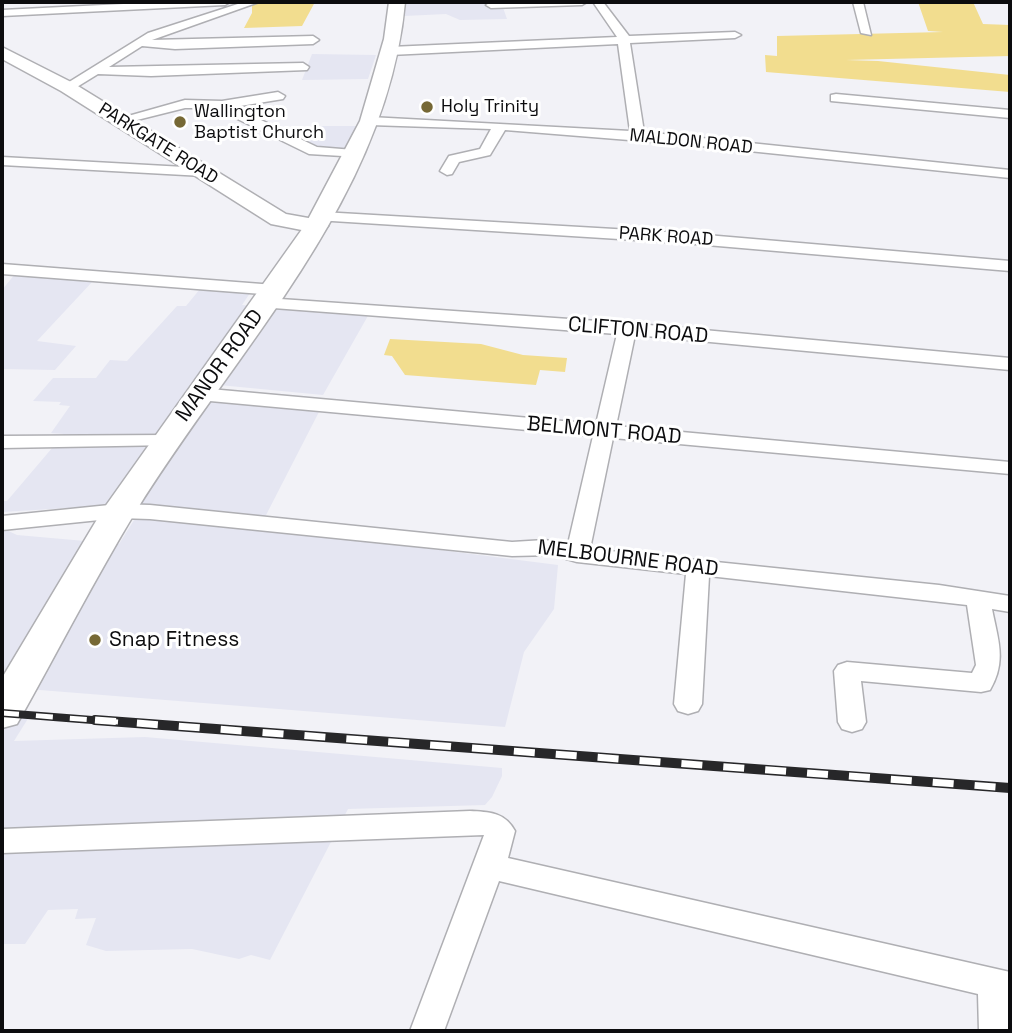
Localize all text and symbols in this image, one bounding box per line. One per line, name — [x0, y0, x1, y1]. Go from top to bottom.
place label: Holy Trinity — [441, 96, 539, 118]
street label: PARKGATE ROAD — [94, 99, 222, 189]
marker: Holy Trinity — [419, 99, 435, 115]
place label: Wallington Baptist Church — [194, 101, 324, 144]
marker: Wallington Baptist Church — [172, 114, 188, 130]
street label: MALDON ROAD — [628, 125, 754, 159]
street label: PARK ROAD — [618, 223, 714, 251]
street label: MANOR ROAD — [171, 305, 269, 427]
street label: CLIFTON ROAD — [567, 312, 709, 350]
street label: BELMONT ROAD — [526, 412, 682, 450]
street label: MELBOURNE ROAD — [536, 535, 720, 583]
place label: Snap Fitness — [109, 627, 239, 653]
marker: Snap Fitness — [87, 632, 103, 648]

